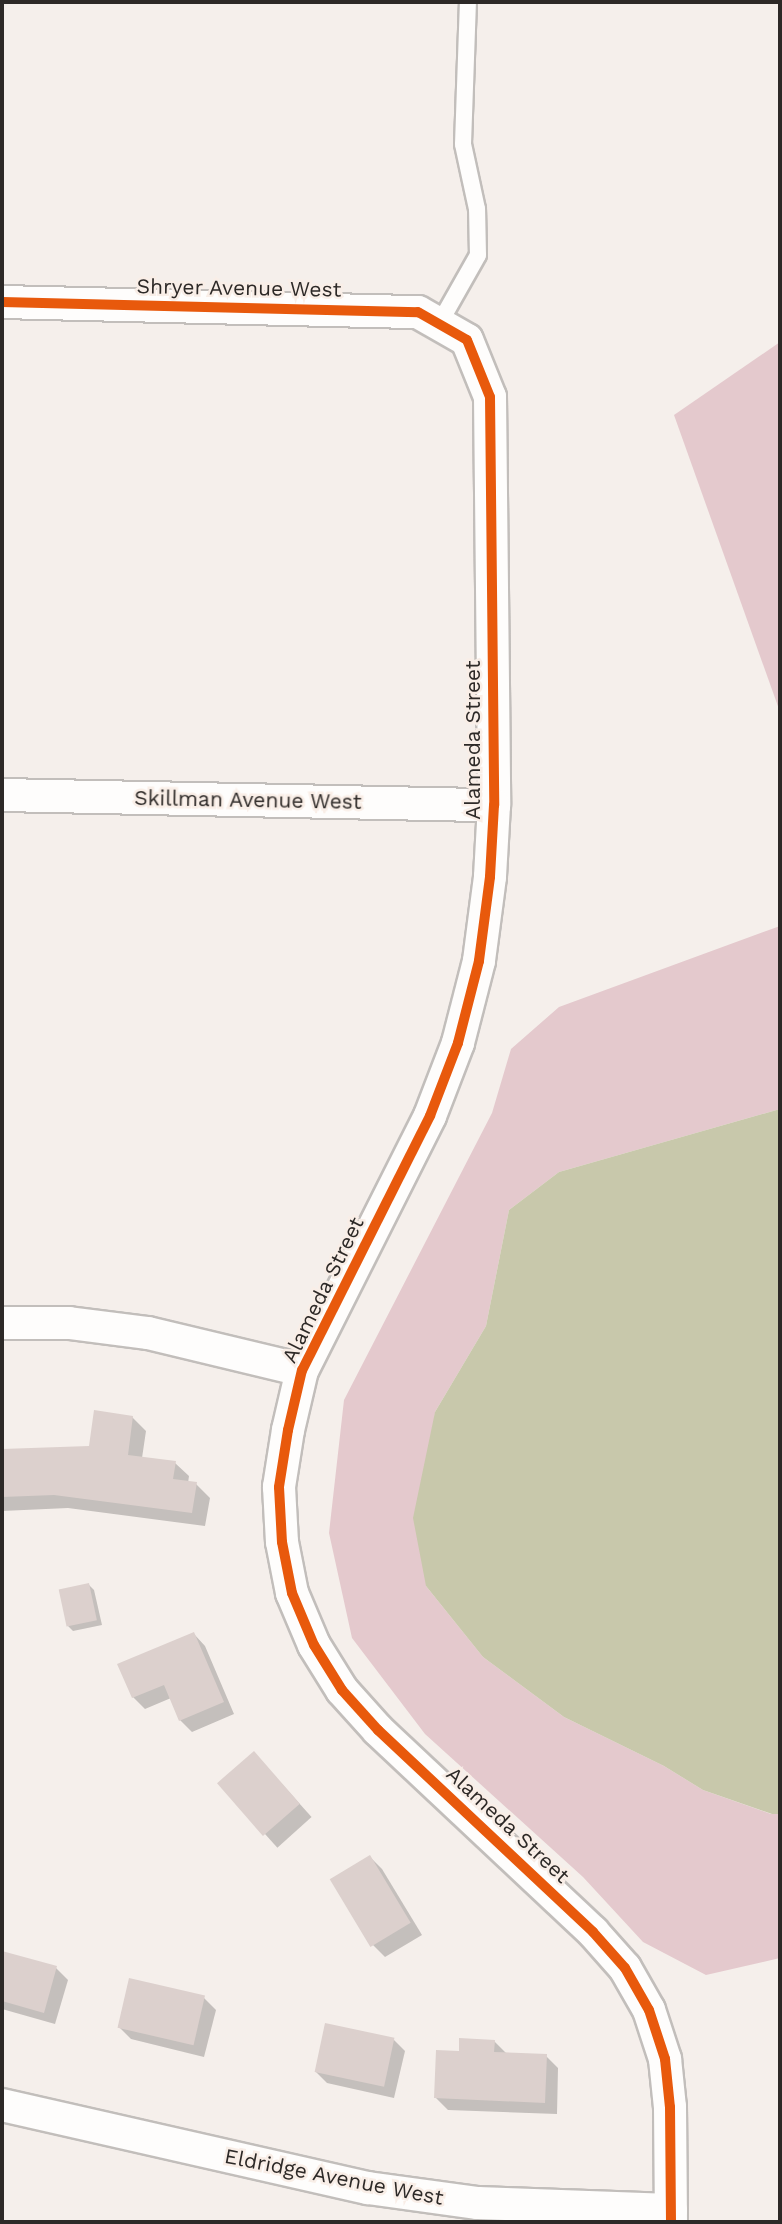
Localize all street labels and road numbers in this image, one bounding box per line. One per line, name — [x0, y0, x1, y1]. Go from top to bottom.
street label: Shryer Avenue West — [135, 274, 343, 302]
street label: Alameda Street — [460, 660, 486, 820]
street label: Skillman Avenue West — [133, 785, 363, 815]
street label: Alameda Street — [277, 1213, 369, 1367]
street label: Alameda Street — [441, 1761, 575, 1889]
street label: Eldridge Avenue West — [222, 2143, 446, 2211]

